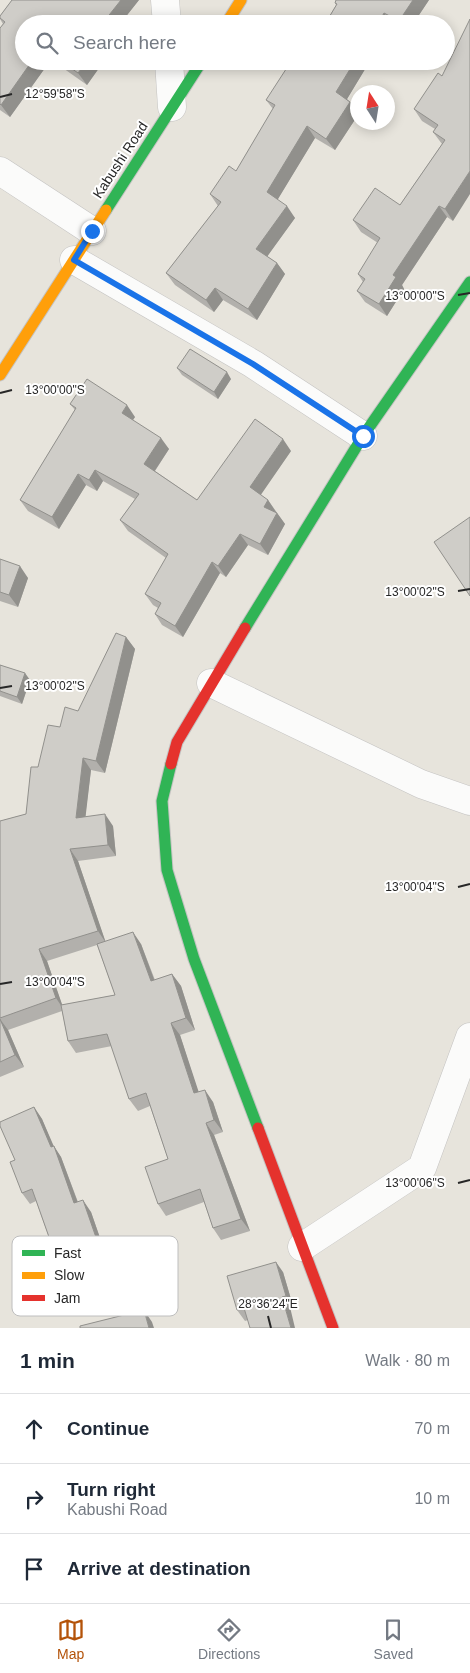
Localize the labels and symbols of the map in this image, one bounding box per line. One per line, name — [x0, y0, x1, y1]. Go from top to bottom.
north arrow — [350, 85, 395, 130]
text: 12°59'58"S — [25, 87, 85, 101]
street label: Kabushi Road — [89, 119, 151, 201]
route end — [81, 220, 104, 243]
text: 13°00'00"S — [385, 289, 445, 303]
text: 13°00'00"S — [25, 383, 85, 397]
route start — [352, 425, 375, 448]
text: 13°00'02"S — [385, 585, 445, 599]
text: 13°00'02"S — [25, 679, 85, 693]
text: 13°00'04"S — [385, 880, 445, 894]
text: 13°00'04"S — [25, 975, 85, 989]
text: 13°00'06"S — [385, 1176, 445, 1190]
legend — [12, 1236, 178, 1316]
text: Fast — [54, 1245, 81, 1261]
text: Slow — [54, 1267, 85, 1283]
text: Jam — [54, 1290, 80, 1306]
text: 28°36'24"E — [238, 1297, 298, 1311]

